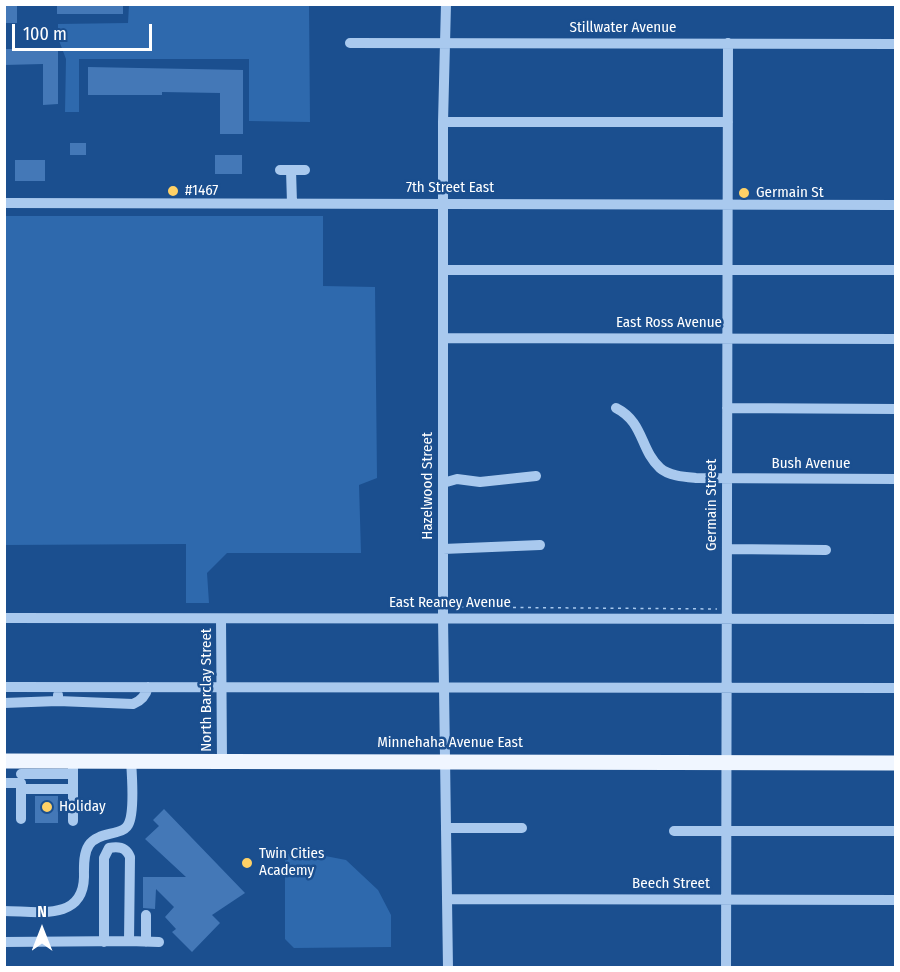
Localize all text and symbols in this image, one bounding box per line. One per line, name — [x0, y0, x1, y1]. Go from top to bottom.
scale bar — [15, 12, 154, 50]
street label: Stillwater Avenue — [570, 19, 676, 37]
text: 100 m — [23, 23, 67, 45]
street label: 7th Street East — [406, 179, 494, 197]
place label: #1467 — [185, 182, 218, 200]
marker: #1467 — [166, 184, 180, 198]
place label: Germain St — [756, 184, 824, 202]
marker: Germain St — [737, 186, 751, 200]
street label: East Ross Avenue — [616, 314, 722, 332]
street label: Hazelwood Street — [419, 432, 437, 540]
street label: Bush Avenue — [772, 455, 850, 473]
street label: Germain Street — [703, 459, 721, 551]
street label: East Reaney Avenue — [389, 594, 511, 612]
street label: North Barclay Street — [198, 628, 216, 752]
street label: Minnehaha Avenue East — [377, 734, 523, 752]
place label: Holiday — [59, 798, 106, 816]
marker: Holiday — [40, 800, 54, 814]
place label: Twin Cities Academy — [259, 845, 324, 880]
marker: Twin Cities Academy — [240, 856, 254, 870]
street label: Beech Street — [632, 875, 710, 893]
north arrow — [12, 900, 72, 960]
text: N — [37, 902, 47, 921]

